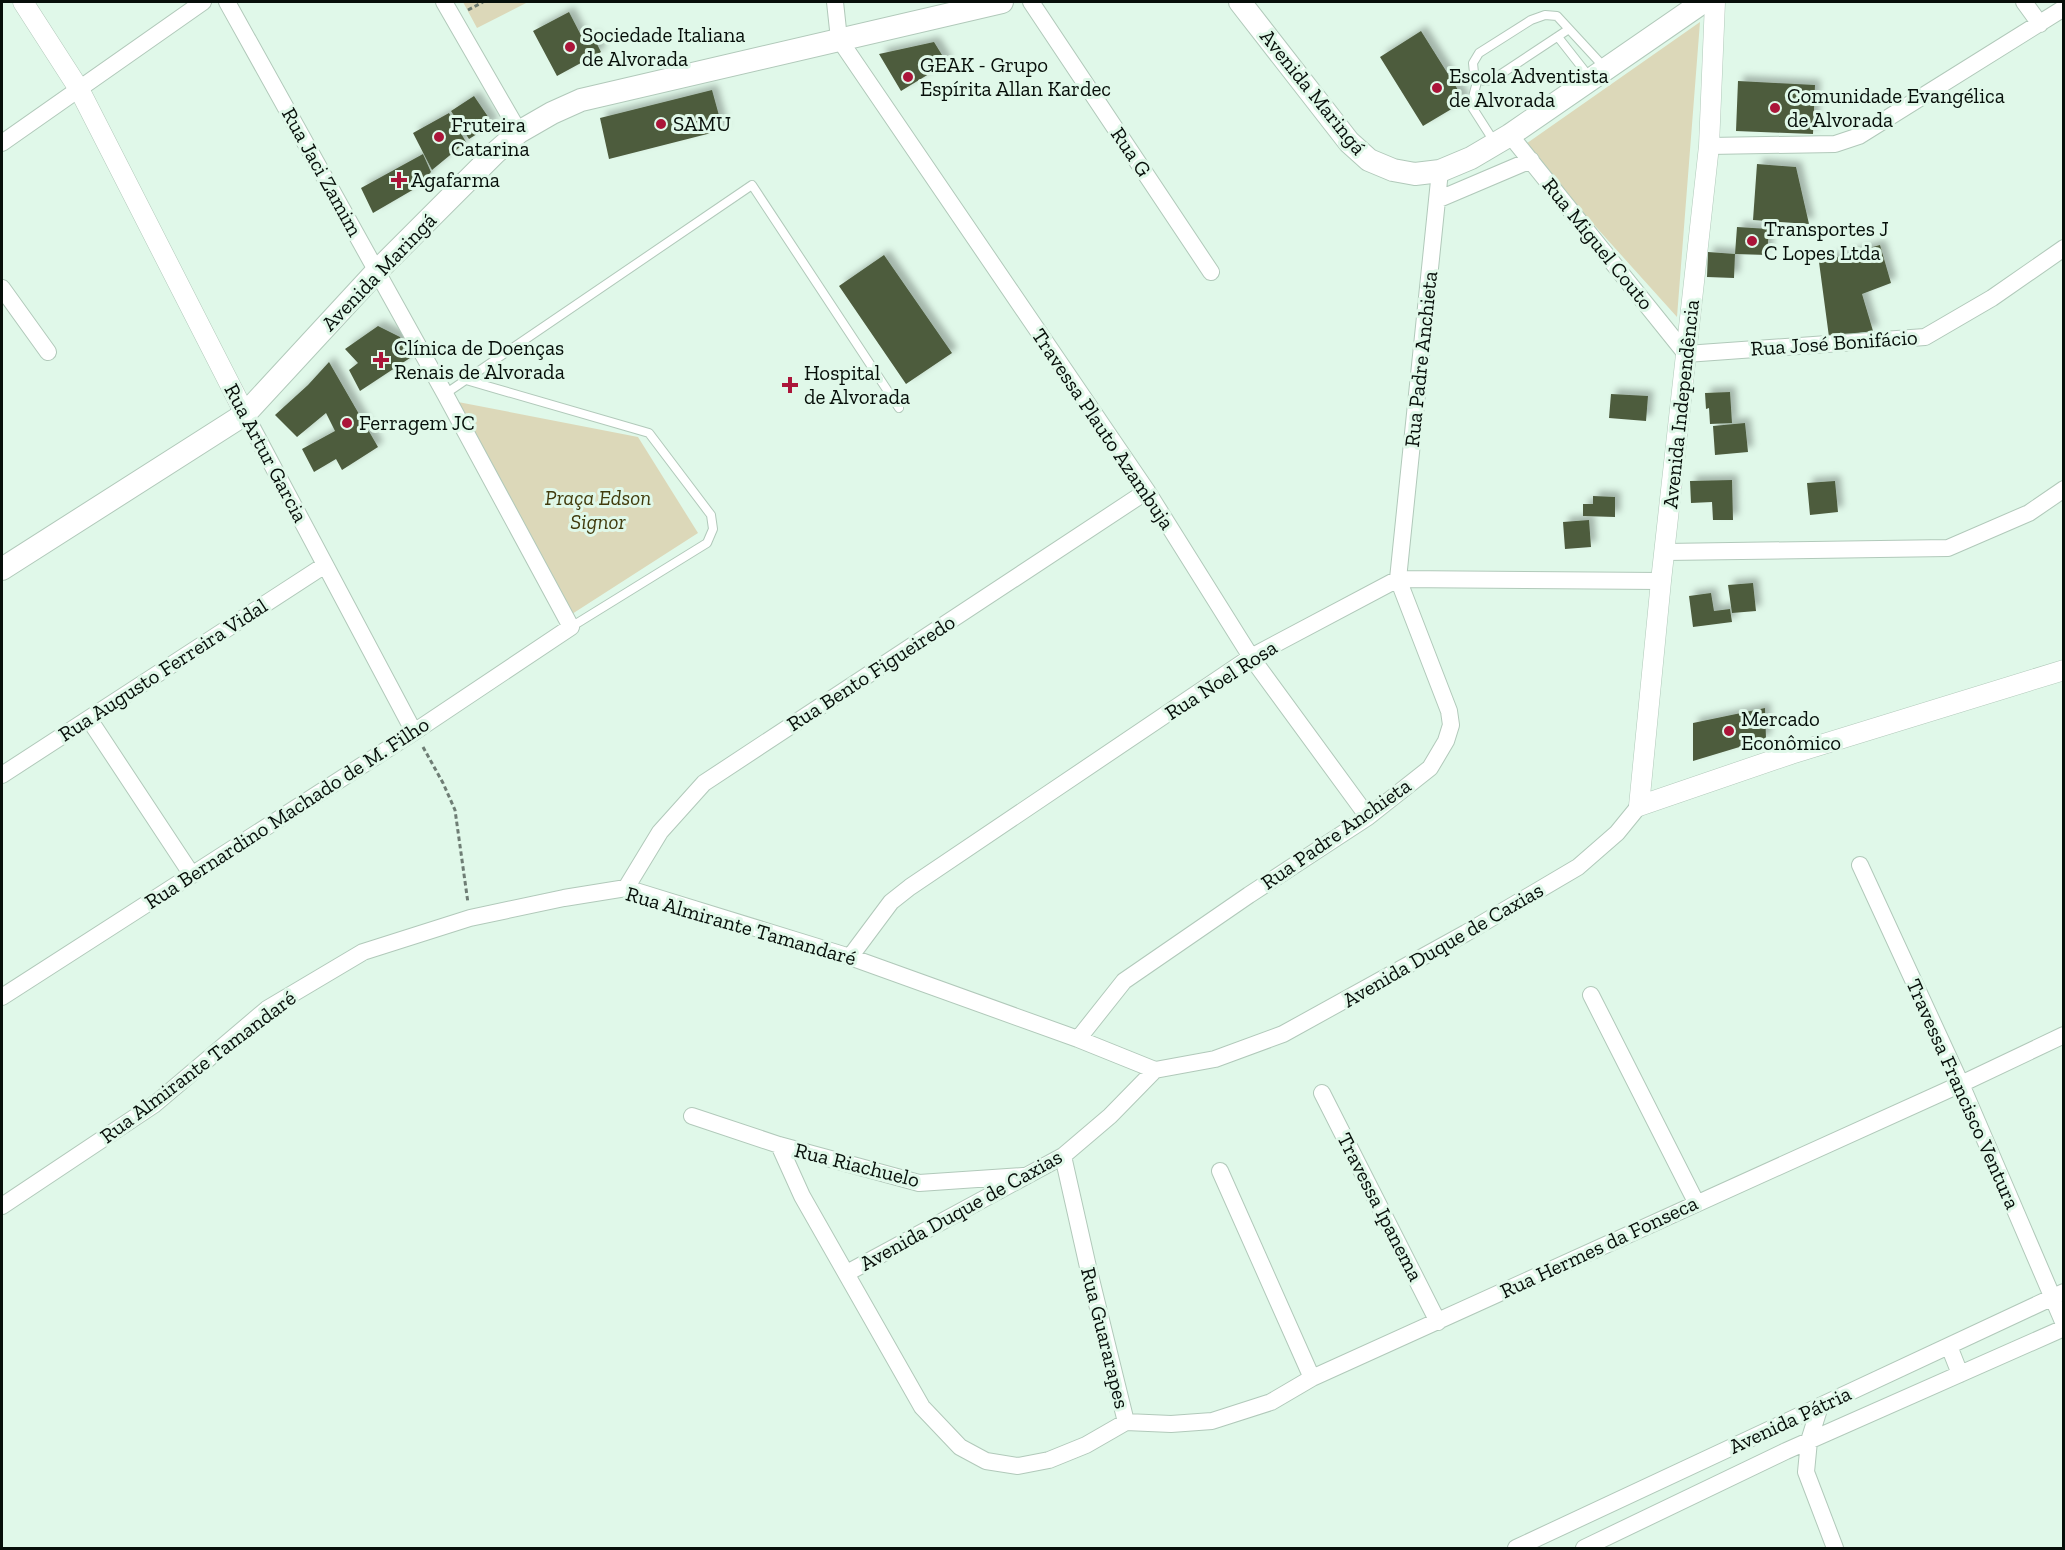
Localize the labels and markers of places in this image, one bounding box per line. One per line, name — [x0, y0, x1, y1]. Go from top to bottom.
place label: Sociedade Italiana de Alvorada — [582, 22, 745, 71]
marker: Sociedade Italiana de Alvorada — [563, 40, 577, 54]
place label: GEAK - Grupo Espírita Allan Kardec — [920, 52, 1111, 101]
place label: Escola Adventista de Alvorada — [1449, 63, 1609, 112]
marker: GEAK - Grupo Espírita Allan Kardec — [901, 70, 915, 84]
marker: Escola Adventista de Alvorada — [1430, 81, 1444, 95]
place label: Comunidade Evangélica de Alvorada — [1787, 83, 2005, 132]
marker: Comunidade Evangélica de Alvorada — [1768, 101, 1782, 115]
place label: SAMU — [673, 111, 731, 136]
place label: Fruteira Catarina — [451, 112, 530, 161]
marker: SAMU — [654, 117, 668, 131]
marker: Fruteira Catarina — [432, 130, 446, 144]
place label: Agafarma — [411, 167, 500, 192]
marker: Agafarma — [392, 173, 406, 187]
place label: Transportes J C Lopes Ltda — [1764, 216, 1889, 265]
marker: Transportes J C Lopes Ltda — [1745, 234, 1759, 248]
place label: Clínica de Doenças Renais de Alvorada — [394, 335, 565, 384]
marker: Clínica de Doenças Renais de Alvorada — [372, 351, 390, 369]
place label: Hospital de Alvorada — [804, 360, 910, 409]
marker: Hospital de Alvorada — [781, 376, 799, 394]
place label: Ferragem JC — [359, 410, 475, 435]
marker: Ferragem JC — [340, 416, 354, 430]
place label: Mercado Econômico — [1741, 706, 1841, 755]
marker: Mercado Econômico — [1722, 724, 1736, 738]

